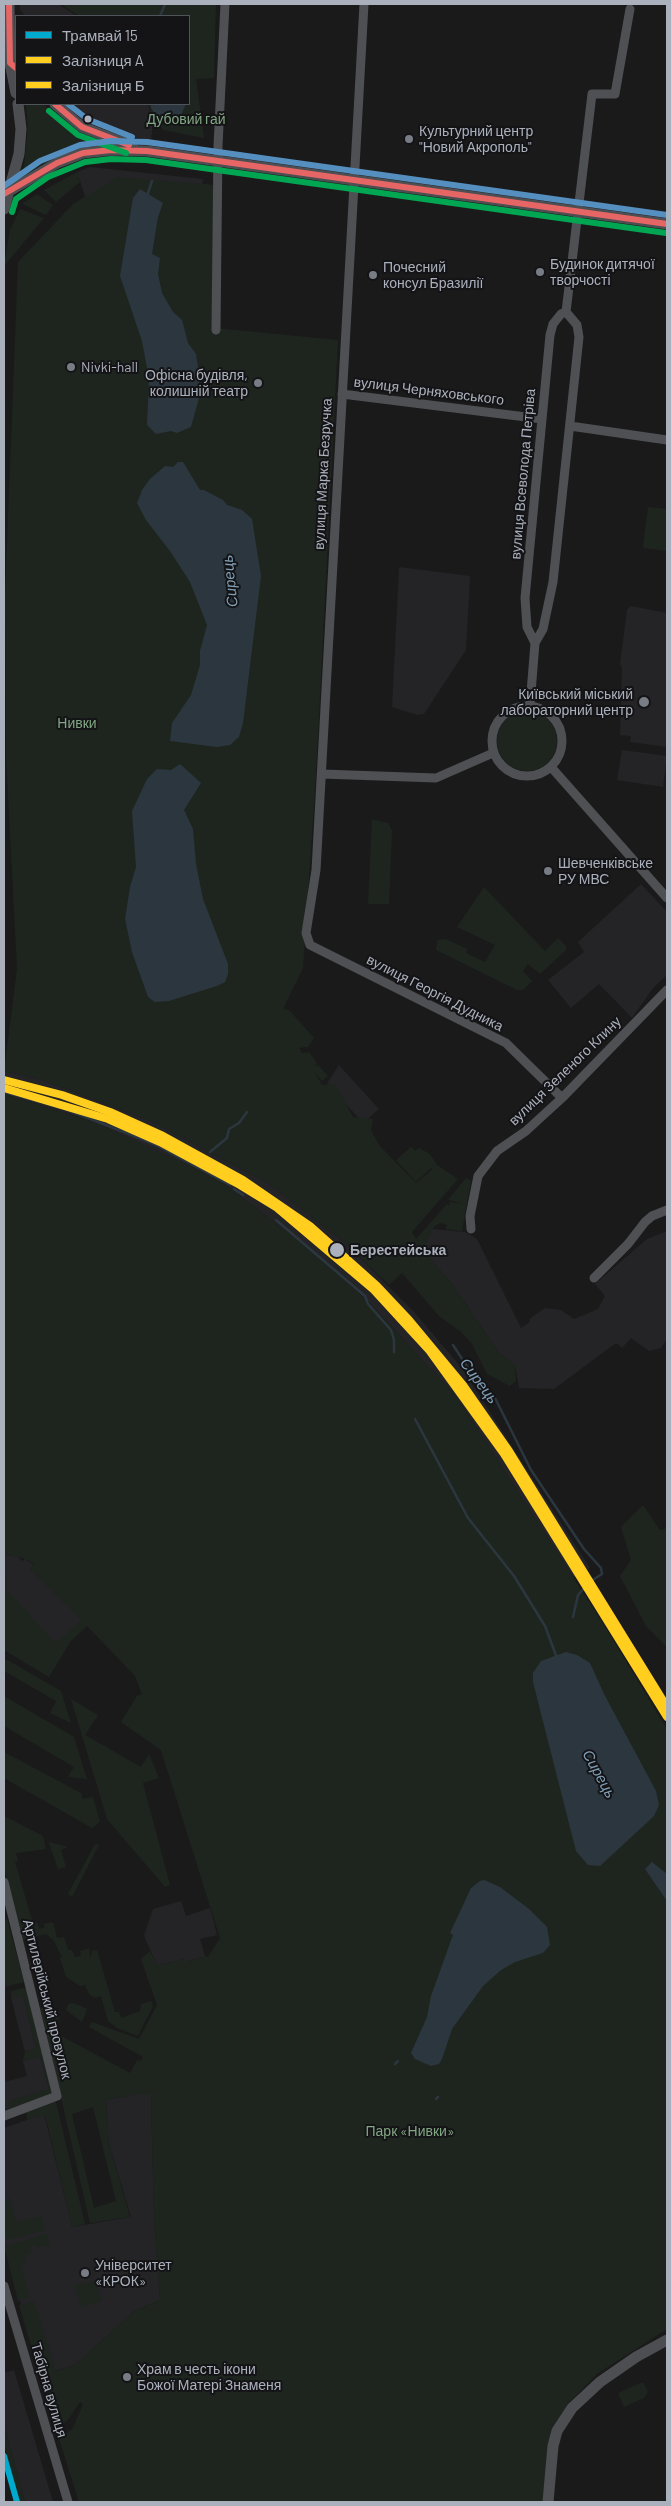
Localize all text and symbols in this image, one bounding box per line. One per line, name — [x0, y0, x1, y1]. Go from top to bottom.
legend — [15, 15, 190, 105]
text: Трамвай 15 — [62, 26, 138, 44]
text: Залізниця A — [62, 51, 144, 69]
text: Залізниця Б — [62, 76, 145, 94]
park label: Дубовий гай — [146, 111, 226, 127]
unlabelled marker — [83, 114, 93, 124]
place label: Культурний центр "Новий Акрополь" — [419, 123, 533, 156]
marker: Культурний центр "Новий Акрополь" — [403, 133, 415, 145]
place label: Будинок дитячої творчості — [550, 256, 655, 288]
place label: Почесний консул Бразилії — [383, 259, 483, 292]
marker: Будинок дитячої творчості — [534, 266, 546, 278]
marker: Почесний консул Бразилії — [367, 269, 379, 281]
place label: Nivki-hall — [81, 359, 138, 375]
marker: Nivki-hall — [65, 361, 77, 373]
place label: Офісна будівля, колишній театр — [145, 367, 248, 400]
street label: вулиця Черняховського — [353, 373, 505, 409]
marker: Офісна будівля, колишній театр — [252, 377, 264, 389]
street label: вулиця Всеволода Петріва — [507, 388, 539, 560]
street label: вулиця Марка Безручка — [311, 398, 335, 550]
water label: Сирець — [218, 554, 242, 608]
place label: Київський міський лабораторний центр — [500, 686, 633, 719]
marker: Київський міський лабораторний центр — [637, 695, 651, 709]
park label: Нивки — [57, 715, 97, 731]
place label: Шевченківське РУ МВС — [558, 855, 653, 888]
marker: Шевченківське РУ МВС — [542, 865, 554, 877]
street label: вулиця Георгія Дудника — [364, 951, 506, 1035]
street label: вулиця Зеленого Клину — [505, 1013, 625, 1129]
marker: Берестейська — [328, 1241, 346, 1259]
place label: Берестейська — [350, 1242, 446, 1258]
water label: Сирець — [456, 1355, 502, 1407]
water label: Сирець — [578, 1747, 620, 1801]
street label: Артилерійський провулок — [19, 1918, 75, 2080]
park label: Парк «Нивки» — [366, 2123, 454, 2139]
place label: Університет «КРОК» — [95, 2257, 172, 2290]
marker: Університет «КРОК» — [79, 2267, 91, 2279]
street label: Табірна вулиця — [27, 2340, 71, 2440]
place label: Храм в честь ікони Божої Матері Знаменя — [137, 2361, 281, 2394]
marker: Храм в честь ікони Божої Матері Знаменя — [121, 2371, 133, 2383]

